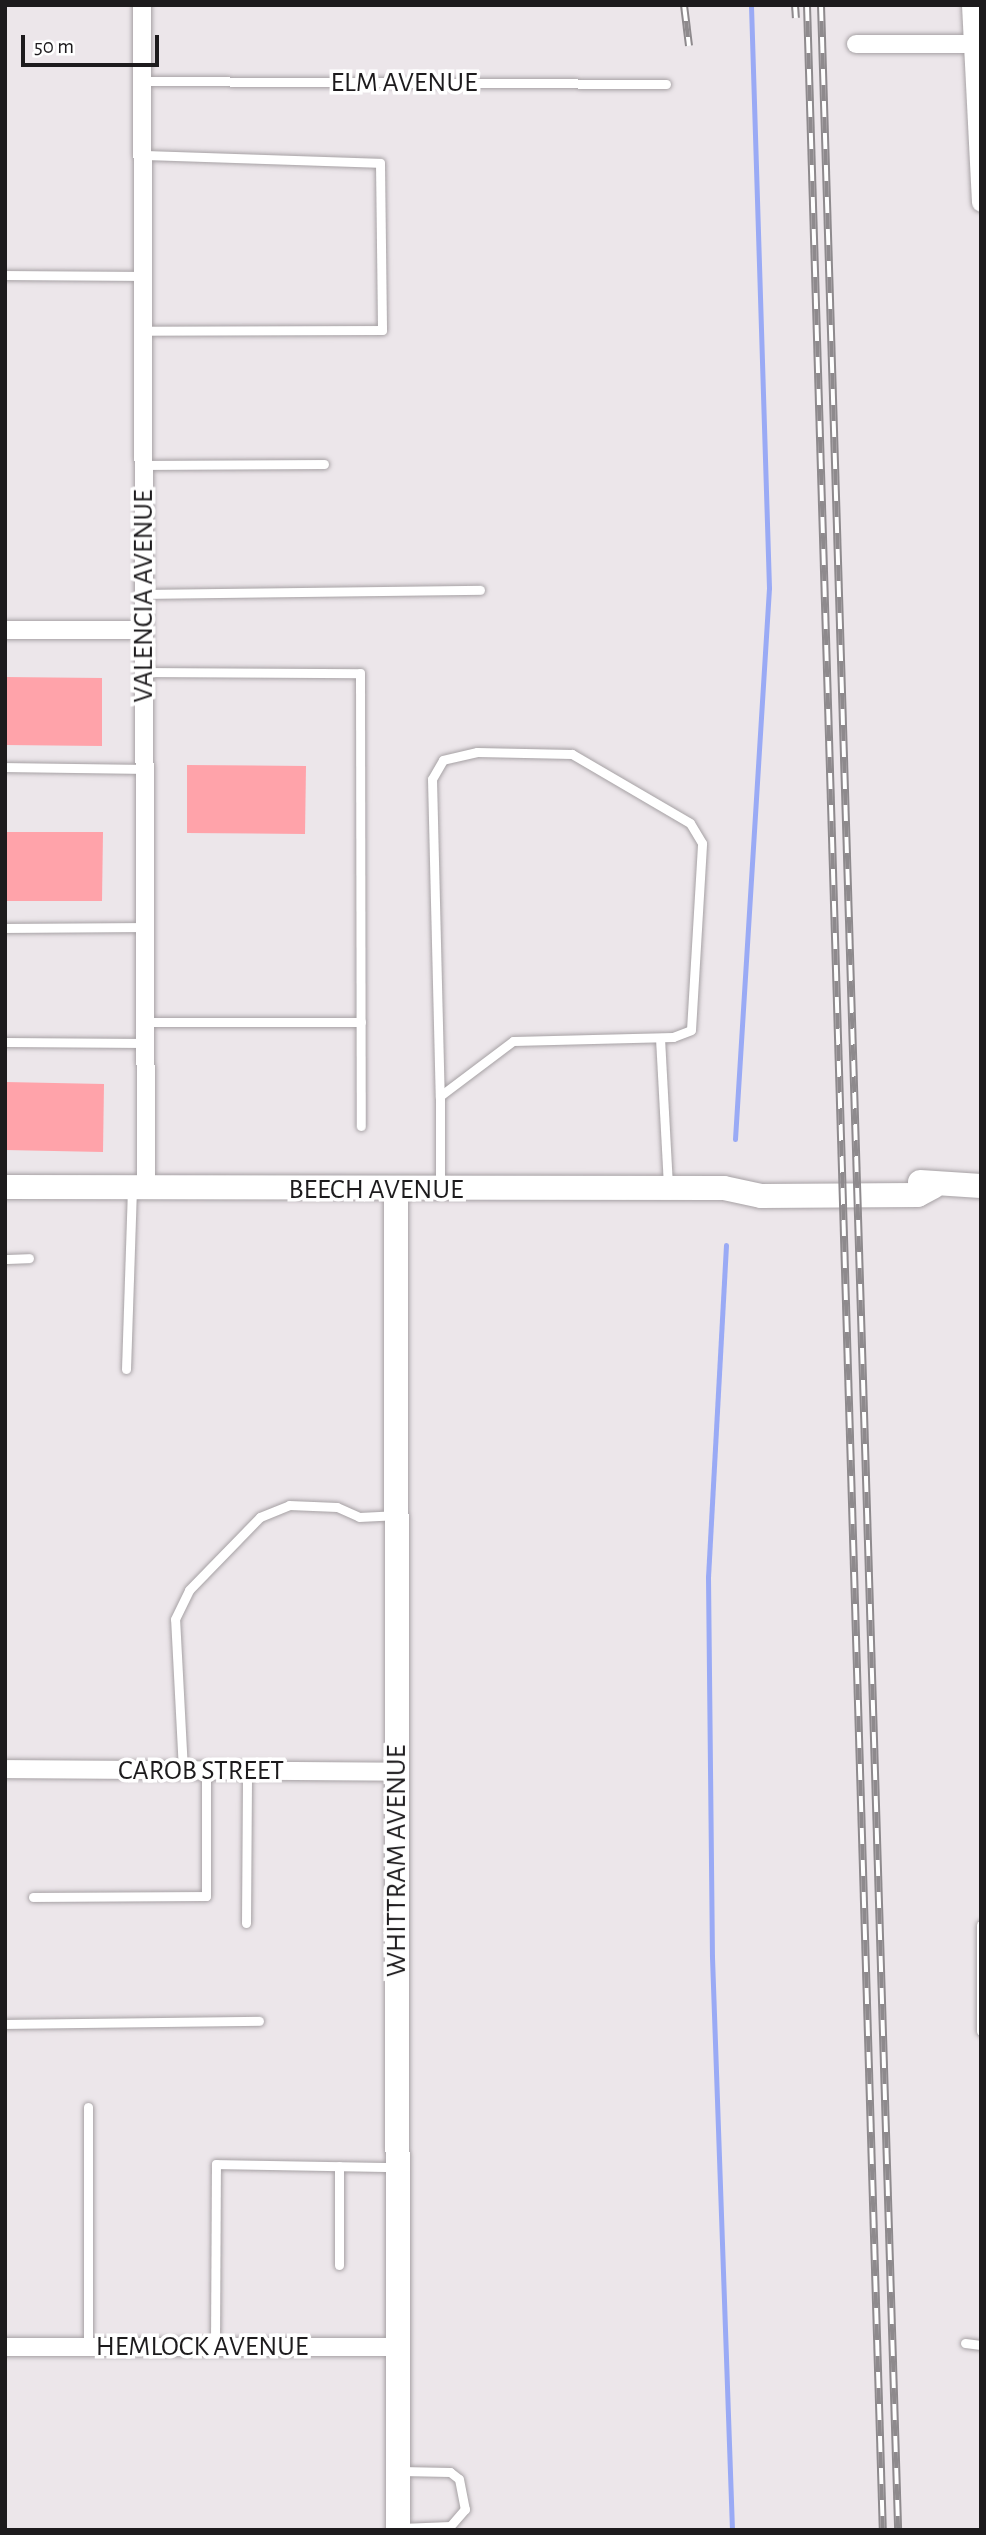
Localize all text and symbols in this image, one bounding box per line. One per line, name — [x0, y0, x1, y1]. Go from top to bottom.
scale bar — [24, 21, 163, 65]
text: 50 m — [34, 36, 74, 57]
street label: ELM AVENUE — [331, 66, 477, 100]
street label: VALENCIA AVENUE — [127, 489, 161, 703]
street label: BEECH AVENUE — [289, 1173, 463, 1207]
street label: WHITTRAM AVENUE — [380, 1745, 414, 1977]
street label: CAROB STREET — [118, 1754, 284, 1788]
street label: HEMLOCK AVENUE — [96, 2330, 308, 2364]

